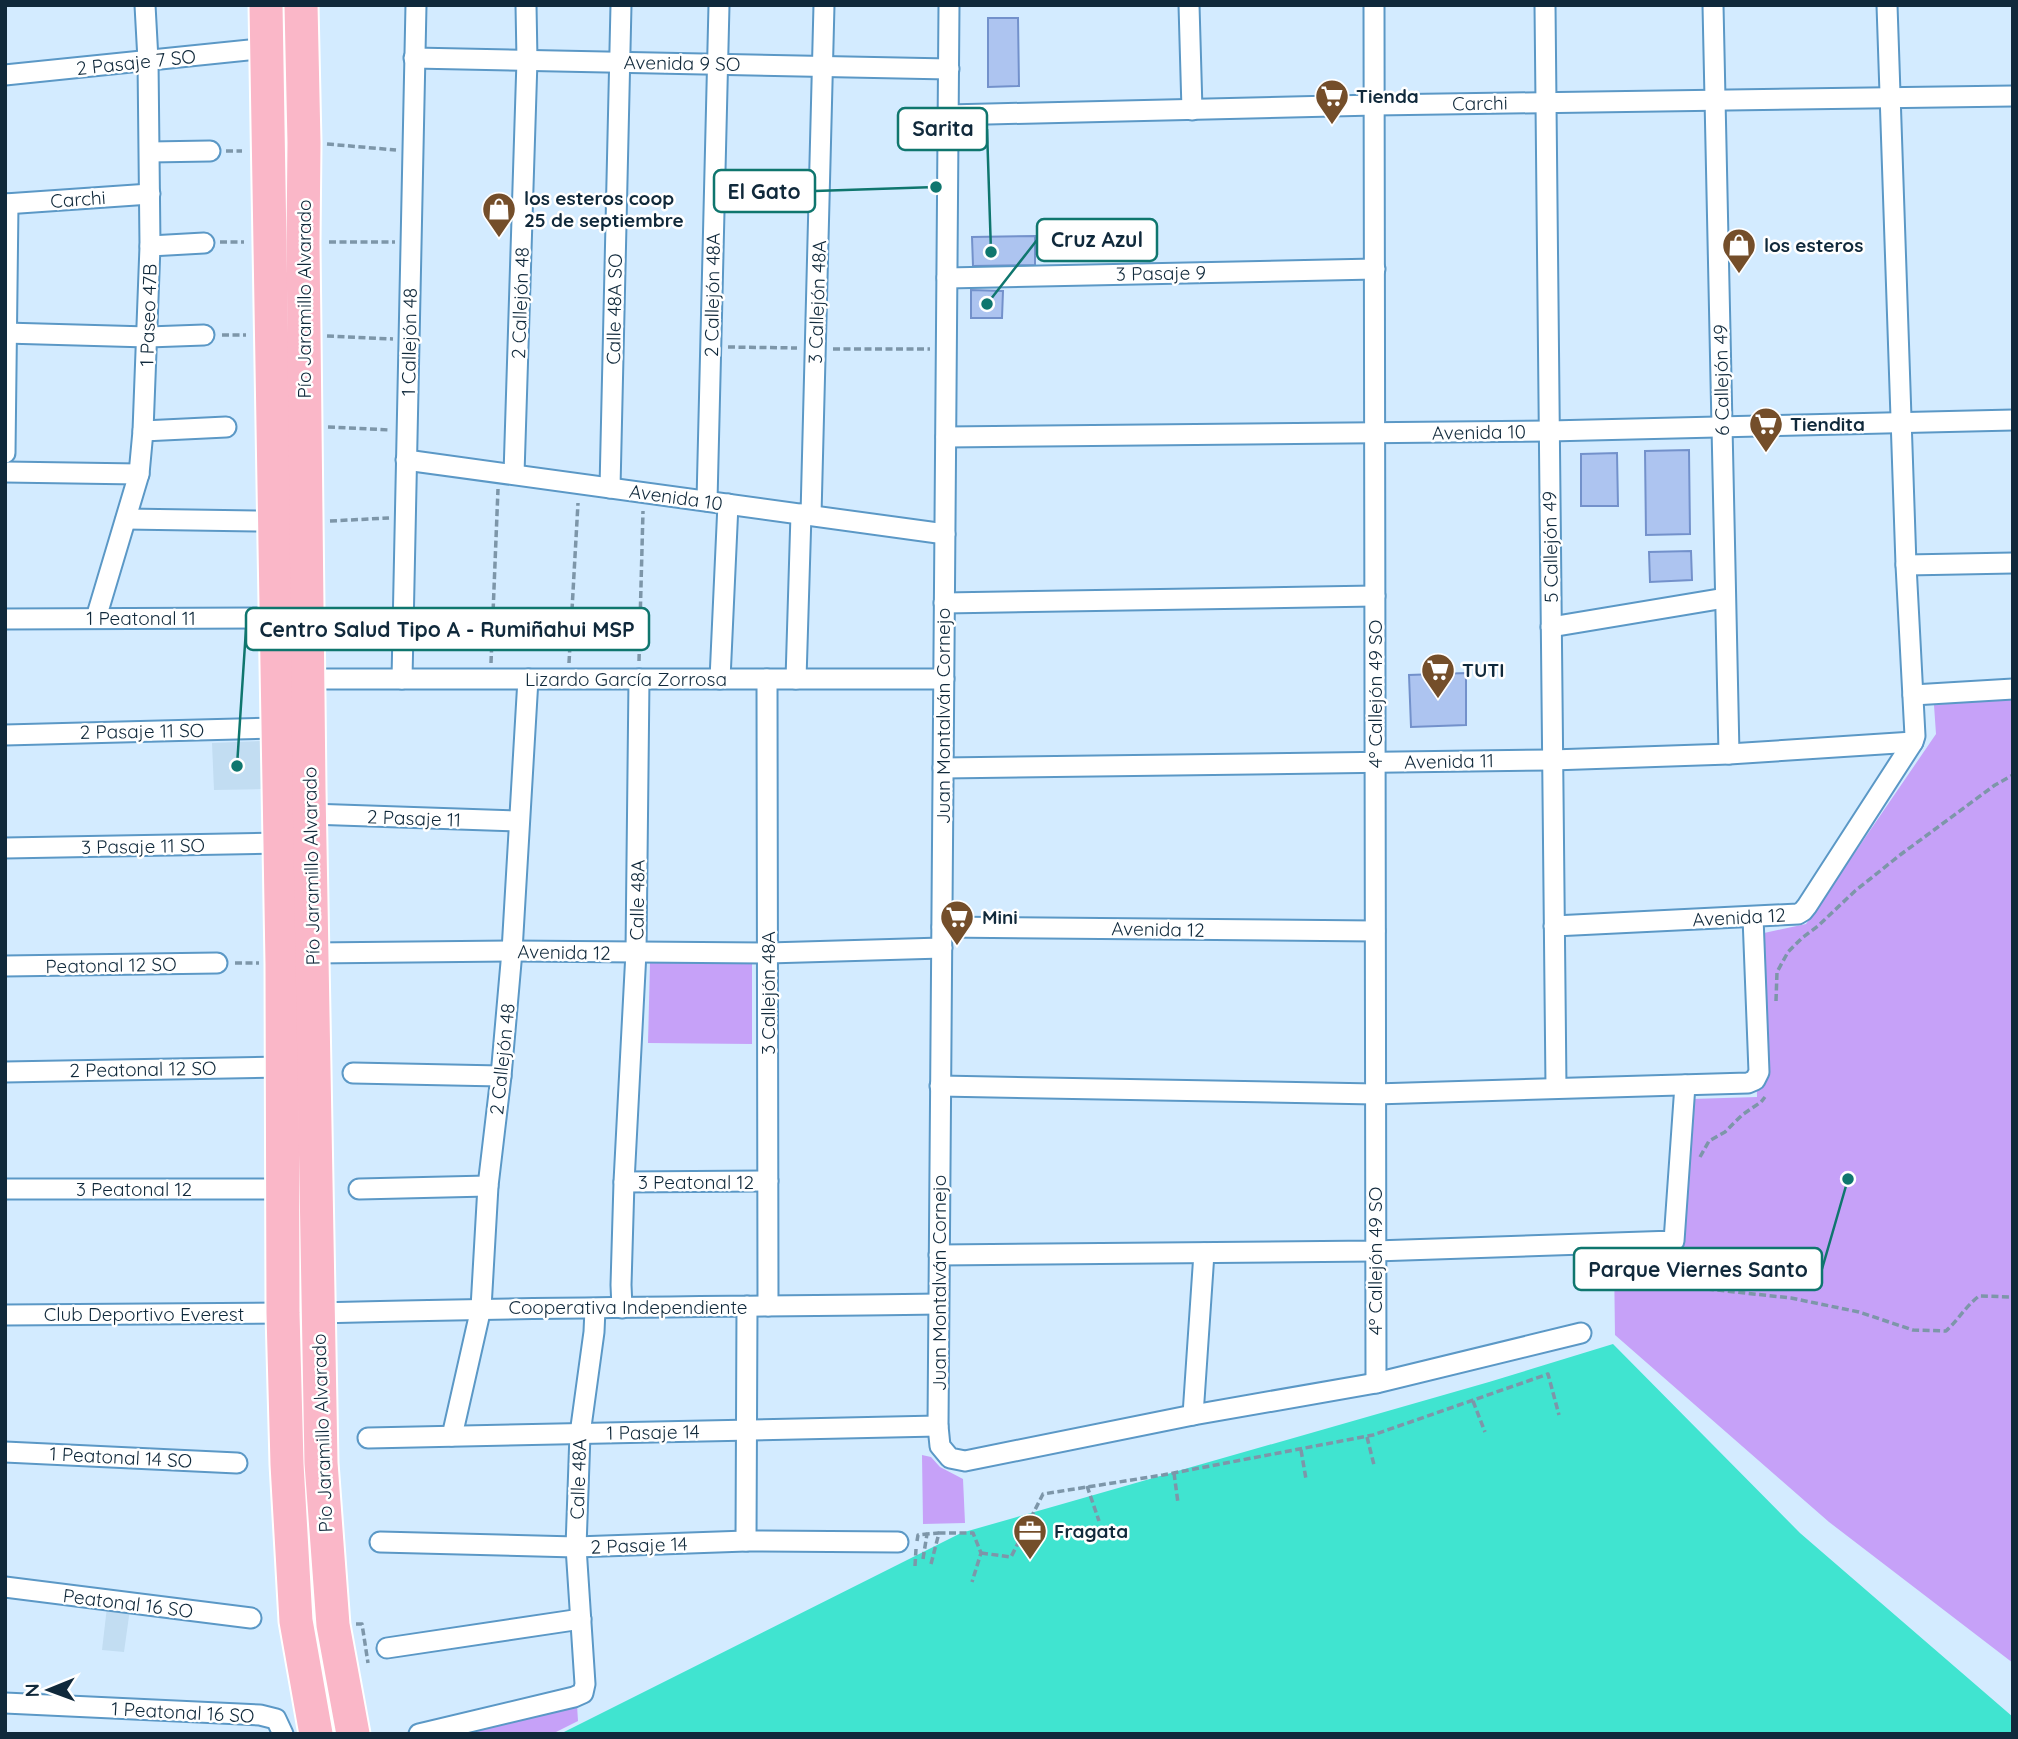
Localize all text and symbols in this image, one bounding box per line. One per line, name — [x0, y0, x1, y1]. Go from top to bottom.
street label: 2 Pasaje 7 SO — [75, 44, 197, 80]
street label: Avenida 9 SO — [623, 50, 741, 76]
supermarket icon: Tienda — [1313, 77, 1351, 126]
place label: Tienda — [1356, 84, 1419, 108]
street label: Carchi — [1452, 91, 1508, 115]
callout: Sarita — [898, 108, 987, 150]
text: Sarita — [912, 115, 974, 141]
callout: El Gato — [714, 170, 815, 212]
text: El Gato — [727, 178, 801, 204]
street label: Carchi — [49, 185, 107, 213]
place label: los esteros coop 25 de septiembre — [524, 186, 684, 232]
shop icon: los esteros coop 25 de septiembre — [480, 190, 518, 239]
street label: Pío Jaramillo Alvarado — [292, 200, 316, 398]
callout: Cruz Azul — [1037, 219, 1157, 261]
text: Cruz Azul — [1051, 226, 1143, 252]
shop icon: los esteros — [1720, 226, 1758, 275]
street label: 2 Callejón 48A — [699, 233, 725, 357]
place label: los esteros — [1764, 233, 1863, 257]
street label: 3 Callejón 48A — [803, 240, 831, 364]
street label: 2 Callejón 48 — [506, 247, 534, 359]
street label: Calle 48A SO — [601, 253, 627, 365]
street label: 3 Pasaje 9 — [1116, 260, 1206, 286]
street label: 1 Paseo 47B — [134, 263, 162, 367]
street label: 1 Callejón 48 — [396, 288, 422, 396]
street label: 6 Callejón 49 — [1708, 324, 1734, 436]
supermarket icon: Tiendita — [1747, 405, 1785, 454]
place label: Tiendita — [1790, 412, 1865, 436]
street label: Avenida 10 — [1432, 419, 1526, 445]
street label: Avenida 10 — [628, 479, 724, 515]
street label: 5 Callejón 49 — [1537, 491, 1563, 603]
street label: 1 Peatonal 11 — [86, 606, 196, 630]
callout: Centro Salud Tipo A - Rumiñahui MSP — [246, 608, 649, 650]
street label: Juan Montalván Cornejo — [931, 608, 955, 824]
text: Centro Salud Tipo A - Rumiñahui MSP — [259, 616, 635, 642]
street label: 4º Callejón 49 SO — [1363, 620, 1387, 768]
supermarket icon: TUTI — [1419, 651, 1457, 700]
place label: TUTI — [1462, 658, 1504, 682]
street label: Lizardo García Zorrosa — [525, 667, 727, 691]
street label: 2 Pasaje 11 SO — [80, 718, 204, 744]
street label: Avenida 11 — [1404, 748, 1494, 774]
street label: Pío Jaramillo Alvarado — [297, 766, 325, 966]
street label: 2 Pasaje 11 — [367, 804, 461, 832]
street label: 3 Pasaje 11 SO — [81, 833, 205, 859]
street label: Calle 48A — [624, 859, 650, 941]
supermarket icon: Mini — [938, 898, 976, 947]
street label: Avenida 12 — [1692, 903, 1786, 931]
place label: Mini — [982, 905, 1018, 929]
street label: Avenida 12 — [1111, 916, 1205, 942]
street label: 3 Callejón 48A — [756, 931, 780, 1055]
street label: Avenida 12 — [517, 939, 611, 965]
street label: Peatonal 12 SO — [45, 952, 177, 978]
street label: 2 Callejón 48 — [484, 1002, 520, 1116]
street label: 2 Peatonal 12 SO — [69, 1056, 217, 1082]
street label: 3 Peatonal 12 — [638, 1170, 754, 1194]
street label: Juan Montalván Cornejo — [927, 1175, 951, 1391]
street label: 3 Peatonal 12 — [76, 1177, 192, 1201]
street label: 4º Callejón 49 SO — [1363, 1187, 1387, 1335]
callout: Parque Viernes Santo — [1574, 1248, 1822, 1290]
text: Parque Viernes Santo — [1588, 1256, 1808, 1282]
street label: Cooperativa Independiente — [508, 1295, 748, 1319]
street label: Club Deportivo Everest — [44, 1302, 244, 1326]
street label: Pío Jaramillo Alvarado — [307, 1333, 337, 1533]
street label: 1 Pasaje 14 — [606, 1419, 700, 1445]
street label: Calle 48A — [565, 1438, 591, 1520]
street label: 1 Peatonal 14 SO — [49, 1441, 193, 1473]
office icon: Fragata — [1011, 1512, 1049, 1561]
place label: Fragata — [1054, 1519, 1128, 1543]
street label: 2 Pasaje 14 — [590, 1531, 688, 1559]
street label: Peatonal 16 SO — [62, 1583, 194, 1623]
north arrow — [14, 1655, 84, 1725]
text: N — [20, 1683, 44, 1697]
street label: 1 Peatonal 16 SO — [111, 1696, 255, 1728]

